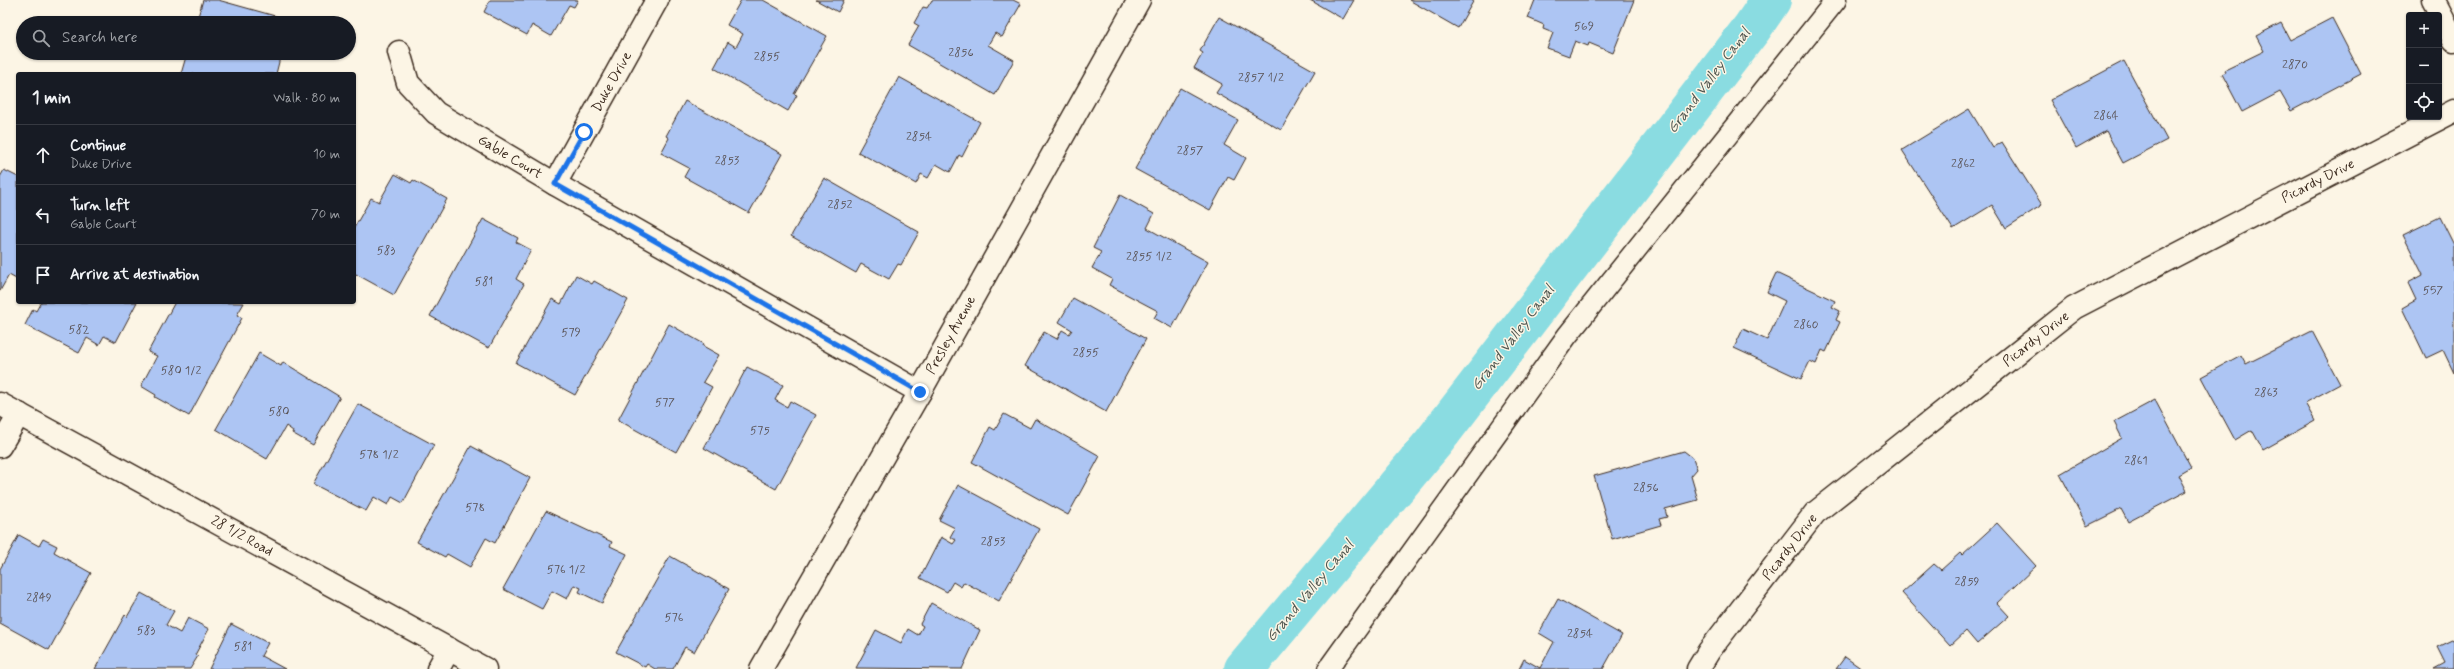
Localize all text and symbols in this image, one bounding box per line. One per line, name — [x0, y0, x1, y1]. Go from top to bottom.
map controls — [2406, 12, 2442, 120]
button: + — [2406, 12, 2442, 48]
search box — [16, 16, 356, 60]
house number: 569 — [1574, 19, 1594, 35]
water label: Grand Valley Canal — [1663, 23, 1756, 138]
icon: search — [30, 27, 52, 49]
text: Search here — [62, 28, 138, 48]
house number: 2856 — [948, 45, 974, 61]
street label: Duke Drive — [588, 48, 636, 115]
button: − — [2406, 48, 2442, 84]
house number: 2855 — [754, 49, 780, 65]
house number: 2870 — [2282, 57, 2308, 73]
house number: 2857 1/2 — [1238, 70, 1284, 86]
button: locate — [2406, 84, 2442, 120]
text: 1 min — [32, 87, 71, 109]
text: Walk · 80 m — [273, 90, 340, 107]
house number: 2864 — [2093, 108, 2119, 124]
route start — [575, 123, 593, 141]
house number: 2854 — [906, 129, 932, 145]
street label: Gable Court — [475, 131, 546, 183]
text: Continue — [70, 136, 126, 156]
house number: 2857 — [1177, 143, 1203, 159]
icon: ahead — [32, 144, 54, 166]
text: 10 m — [313, 146, 340, 163]
house number: 2853 — [715, 153, 740, 169]
street label: Picardy Drive — [2278, 155, 2358, 207]
text: Duke Drive — [70, 156, 132, 173]
house number: 2862 — [1951, 156, 1975, 172]
text: Turn left — [70, 196, 130, 216]
house number: 2852 — [827, 197, 853, 213]
icon: left — [32, 204, 54, 226]
text: 70 m — [311, 206, 340, 223]
text: Gable Court — [70, 216, 137, 233]
house number: 583 — [377, 243, 395, 259]
house number: 2855 1/2 — [1126, 249, 1172, 265]
icon: arrive — [32, 264, 54, 286]
text: Arrive at destination — [70, 265, 199, 285]
house number: 581 — [475, 274, 493, 290]
water label: Grand Valley Canal — [1467, 280, 1560, 395]
house number: 557 — [2423, 283, 2443, 299]
street label: Presley Avenue — [922, 292, 980, 377]
street label: Picardy Drive — [1999, 307, 2073, 371]
house number: 2860 — [1794, 317, 1819, 333]
house number: 582 — [69, 322, 89, 338]
house number: 579 — [561, 325, 581, 341]
house number: 2855 — [1073, 345, 1099, 361]
house number: 580 1/2 — [161, 363, 201, 379]
route end — [911, 383, 929, 401]
house number: 2863 — [2254, 385, 2278, 401]
house number: 577 — [655, 395, 675, 411]
house number: 580 — [269, 404, 290, 420]
house number: 575 — [750, 423, 770, 439]
house number: 578 1/2 — [359, 447, 399, 463]
house number: 2861 — [2124, 453, 2148, 469]
house number: 2856 — [1633, 480, 1659, 496]
house number: 578 — [465, 500, 485, 516]
street label: Picardy Drive — [1758, 510, 1822, 584]
street label: 28 1/2 Road — [208, 512, 276, 560]
house number: 2853 — [981, 534, 1006, 550]
water label: Grand Valley Canal — [1262, 535, 1359, 646]
house number: 576 1/2 — [547, 562, 585, 578]
house number: 2859 — [1954, 574, 1980, 590]
house number: 2849 — [26, 590, 52, 606]
house number: 576 — [665, 610, 684, 626]
house number: 583 — [137, 623, 155, 639]
house number: 2854 — [1567, 626, 1593, 642]
house number: 581 — [234, 639, 252, 655]

